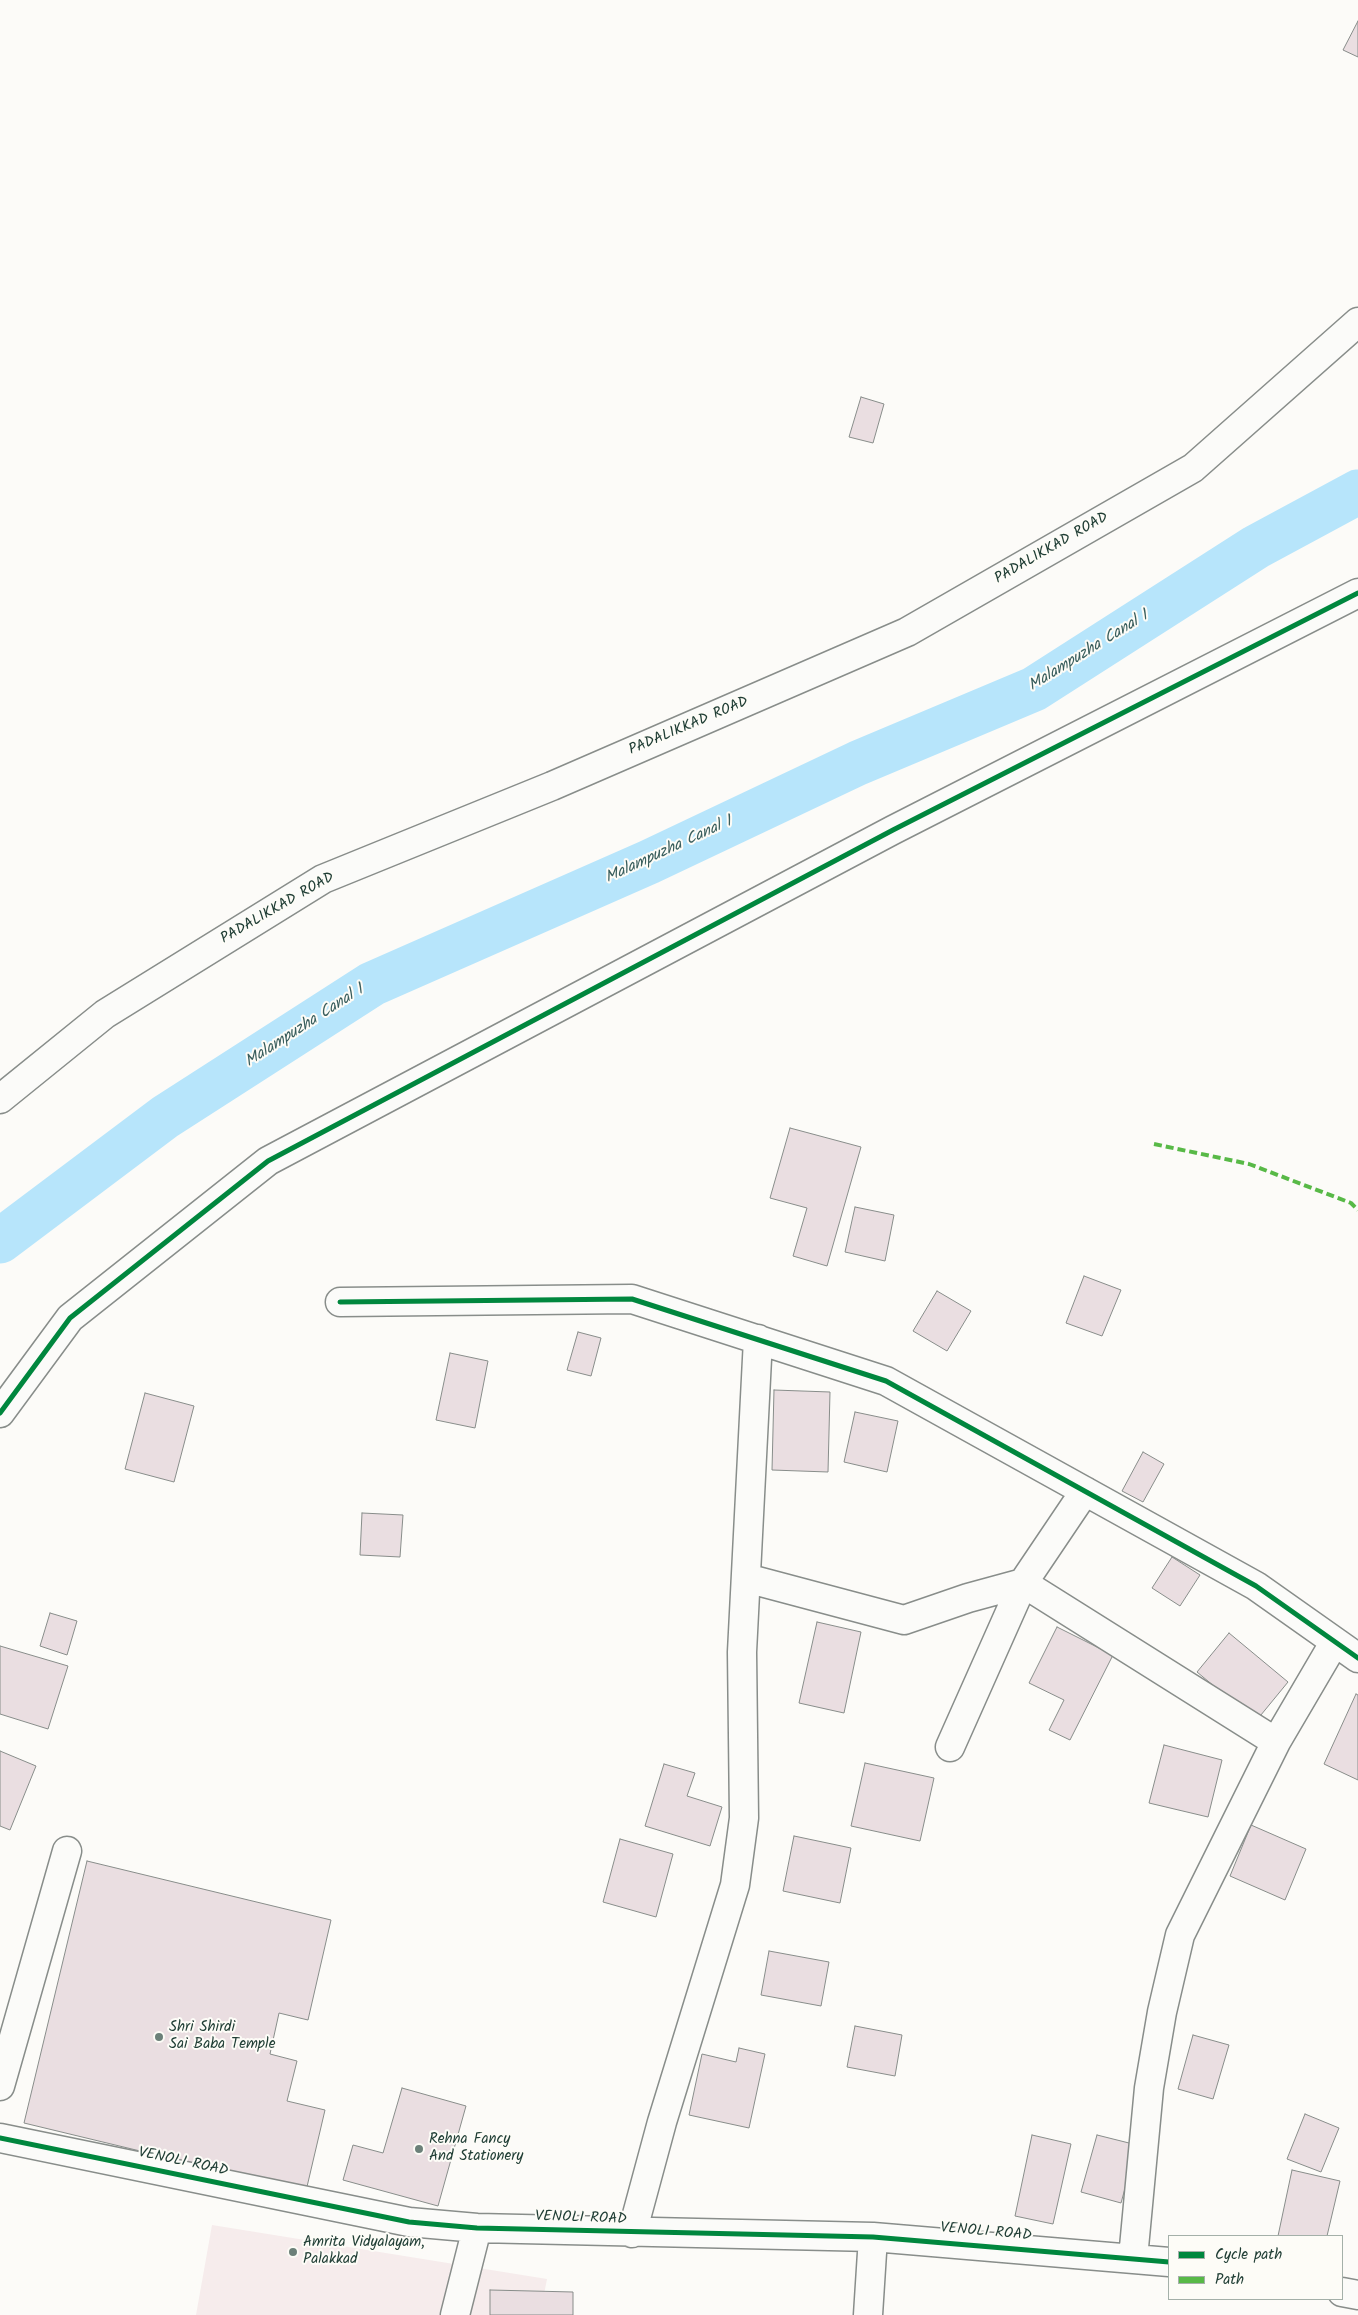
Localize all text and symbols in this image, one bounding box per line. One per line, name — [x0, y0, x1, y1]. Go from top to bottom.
street label: PADALIKKAD ROAD — [992, 509, 1112, 589]
water label: Malampuzha Canal 1 — [1026, 607, 1152, 697]
street label: PADALIKKAD ROAD — [626, 694, 752, 760]
water label: Malampuzha Canal 1 — [603, 813, 735, 889]
street label: PADALIKKAD ROAD — [218, 869, 338, 949]
water label: Malampuzha Canal 1 — [242, 981, 368, 1073]
place label: Shri Shirdi Sai Baba Temple — [169, 2019, 275, 2054]
marker: Shri Shirdi Sai Baba Temple — [153, 2031, 165, 2043]
place label: Rehna Fancy And Stationery — [429, 2131, 523, 2166]
marker: Rehna Fancy And Stationery — [413, 2143, 425, 2155]
street label: VENOLI ROAD — [136, 2145, 230, 2181]
street label: VENOLI ROAD — [535, 2208, 627, 2230]
street label: VENOLI ROAD — [940, 2220, 1032, 2246]
place label: Amrita Vidyalayam, Palakkad — [303, 2234, 425, 2269]
legend — [1168, 2235, 1343, 2300]
text: Cycle path — [1215, 2243, 1282, 2267]
marker: Amrita Vidyalayam, Palakkad — [287, 2246, 299, 2258]
text: Path — [1215, 2268, 1244, 2292]

